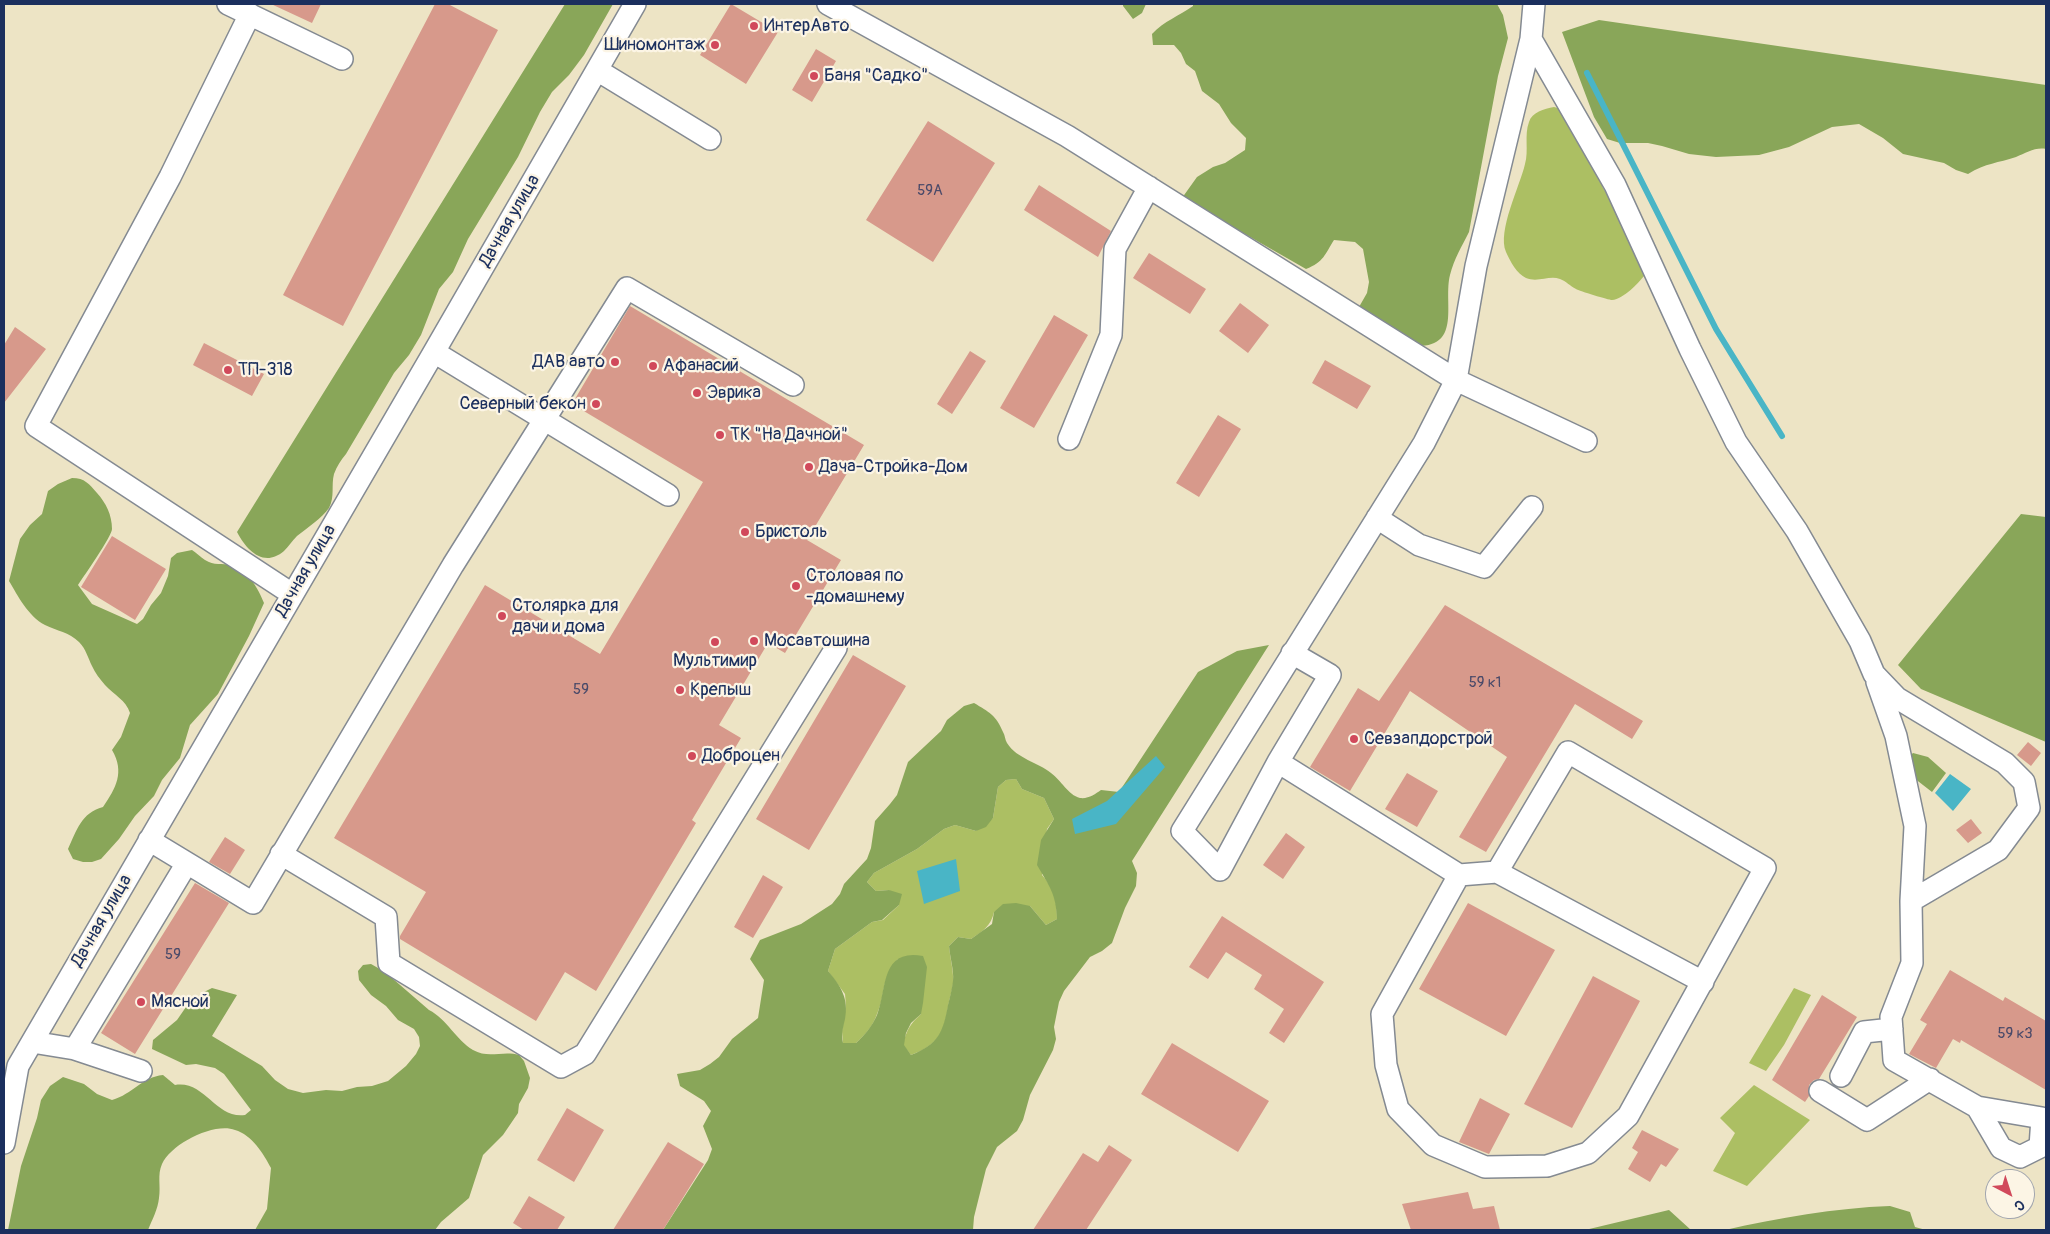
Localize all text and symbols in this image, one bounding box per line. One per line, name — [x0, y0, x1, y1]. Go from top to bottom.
place label: ИнтерАвто — [764, 15, 849, 37]
marker: ИнтерАвто — [748, 20, 760, 32]
place label: Шиномонтаж — [604, 34, 705, 56]
marker: Шиномонтаж — [709, 39, 721, 51]
place label: Баня "Садко" — [824, 65, 928, 87]
marker: Баня "Садко" — [808, 70, 820, 82]
street label: Дачная улица — [475, 171, 545, 271]
house number: 59А — [917, 182, 943, 200]
place label: ДАВ авто — [533, 351, 605, 373]
place label: Афанасий — [663, 355, 739, 377]
marker: ДАВ авто — [609, 356, 621, 368]
place label: ТП-318 — [238, 359, 293, 381]
marker: Афанасий — [647, 360, 659, 372]
marker: ТП-318 — [222, 364, 234, 376]
place label: Эврика — [707, 382, 761, 404]
marker: Эврика — [691, 387, 703, 399]
place label: Северный бекон — [460, 393, 586, 415]
marker: Северный бекон — [590, 398, 602, 410]
place label: ТК "На Дачной" — [730, 424, 848, 446]
marker: ТК "На Дачной" — [714, 429, 726, 441]
place label: Дача-Стройка-Дом — [819, 456, 968, 478]
marker: Дача-Стройка-Дом — [803, 461, 815, 473]
street label: Дачная улица — [271, 521, 341, 621]
place label: Бристоль — [755, 521, 828, 543]
marker: Бристоль — [739, 526, 751, 538]
place label: Столовая по -домашнему — [806, 565, 905, 608]
marker: Столовая по -домашнему — [790, 580, 802, 592]
place label: Столярка для дачи и дома — [512, 595, 619, 638]
marker: Столярка для дачи и дома — [496, 610, 508, 622]
place label: Мосавтошина — [764, 630, 870, 652]
marker: Мосавтошина — [748, 635, 760, 647]
marker: Мультимир — [709, 636, 721, 648]
place label: Мультимир — [673, 650, 757, 672]
house number: 59 к1 — [1469, 674, 1501, 692]
place label: Крепыш — [690, 679, 751, 701]
house number: 59 — [573, 681, 589, 699]
marker: Крепыш — [674, 684, 686, 696]
place label: Севзапдорстрой — [1364, 728, 1493, 750]
marker: Севзапдорстрой — [1348, 733, 1360, 745]
place label: Доброцен — [702, 745, 780, 767]
marker: Доброцен — [686, 750, 698, 762]
street label: Дачная улица — [67, 871, 137, 971]
house number: 59 — [165, 946, 181, 964]
place label: Мясной — [151, 991, 209, 1013]
marker: Мясной — [135, 996, 147, 1008]
house number: 59 к3 — [1997, 1025, 2033, 1043]
north arrow — [1985, 1169, 2035, 1219]
text: С — [2011, 1196, 2028, 1214]

